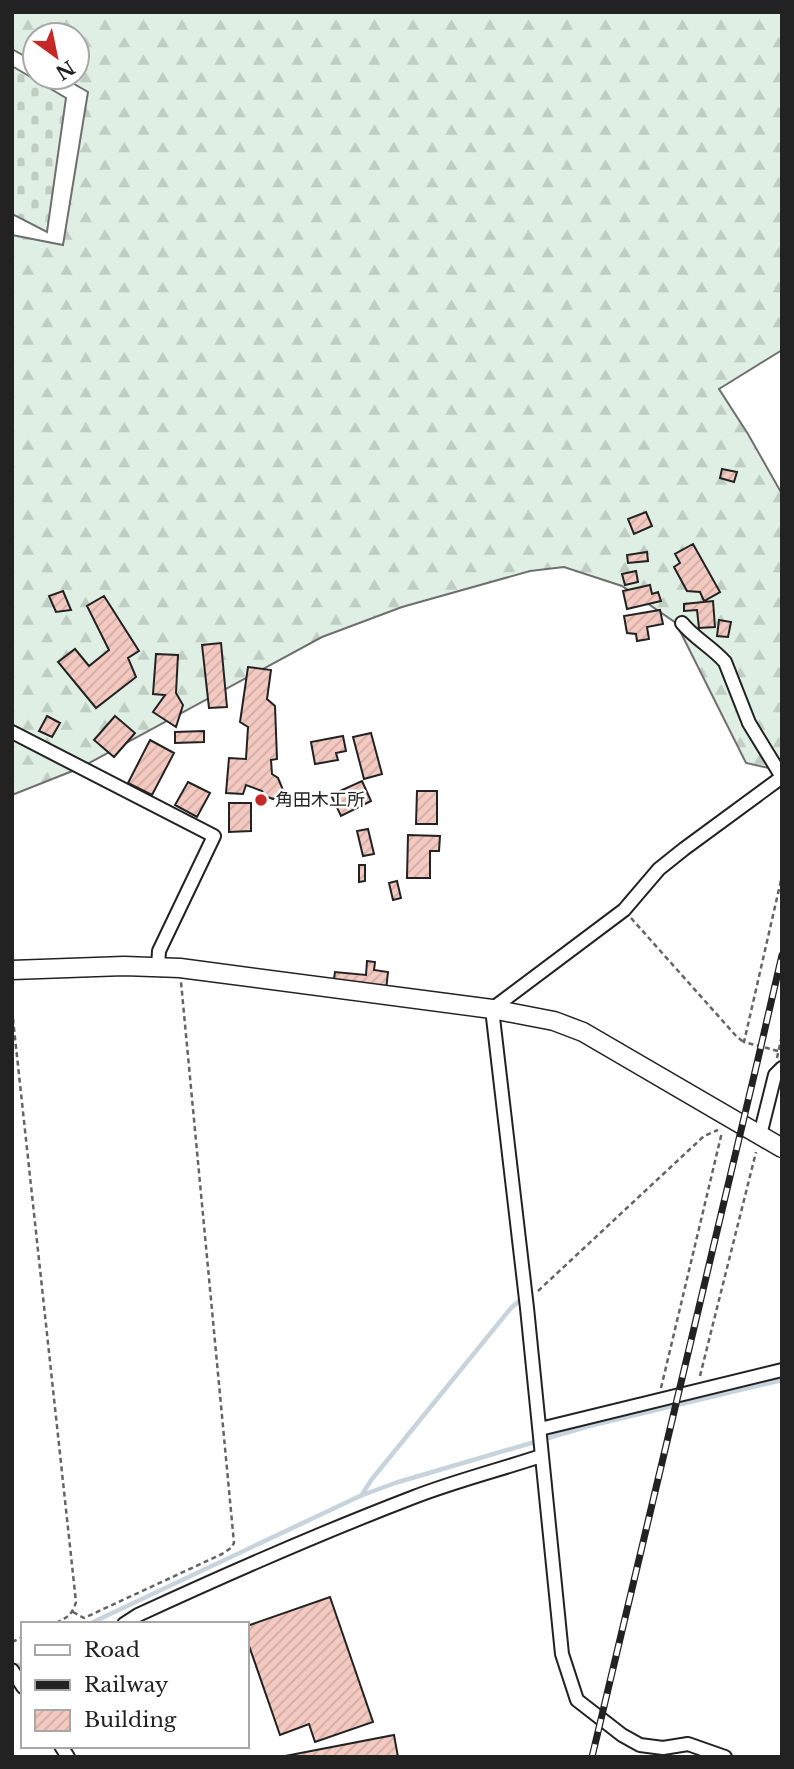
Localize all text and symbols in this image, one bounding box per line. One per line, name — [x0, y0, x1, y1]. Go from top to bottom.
north arrow — [21, 21, 91, 91]
text: N — [51, 55, 79, 84]
place label: 角田木工所 — [275, 789, 365, 811]
marker: 角田木工所 — [253, 792, 269, 808]
legend — [21, 1622, 248, 1748]
text: Road — [84, 1637, 140, 1663]
text: Railway — [84, 1672, 169, 1698]
text: Building — [84, 1707, 177, 1733]

